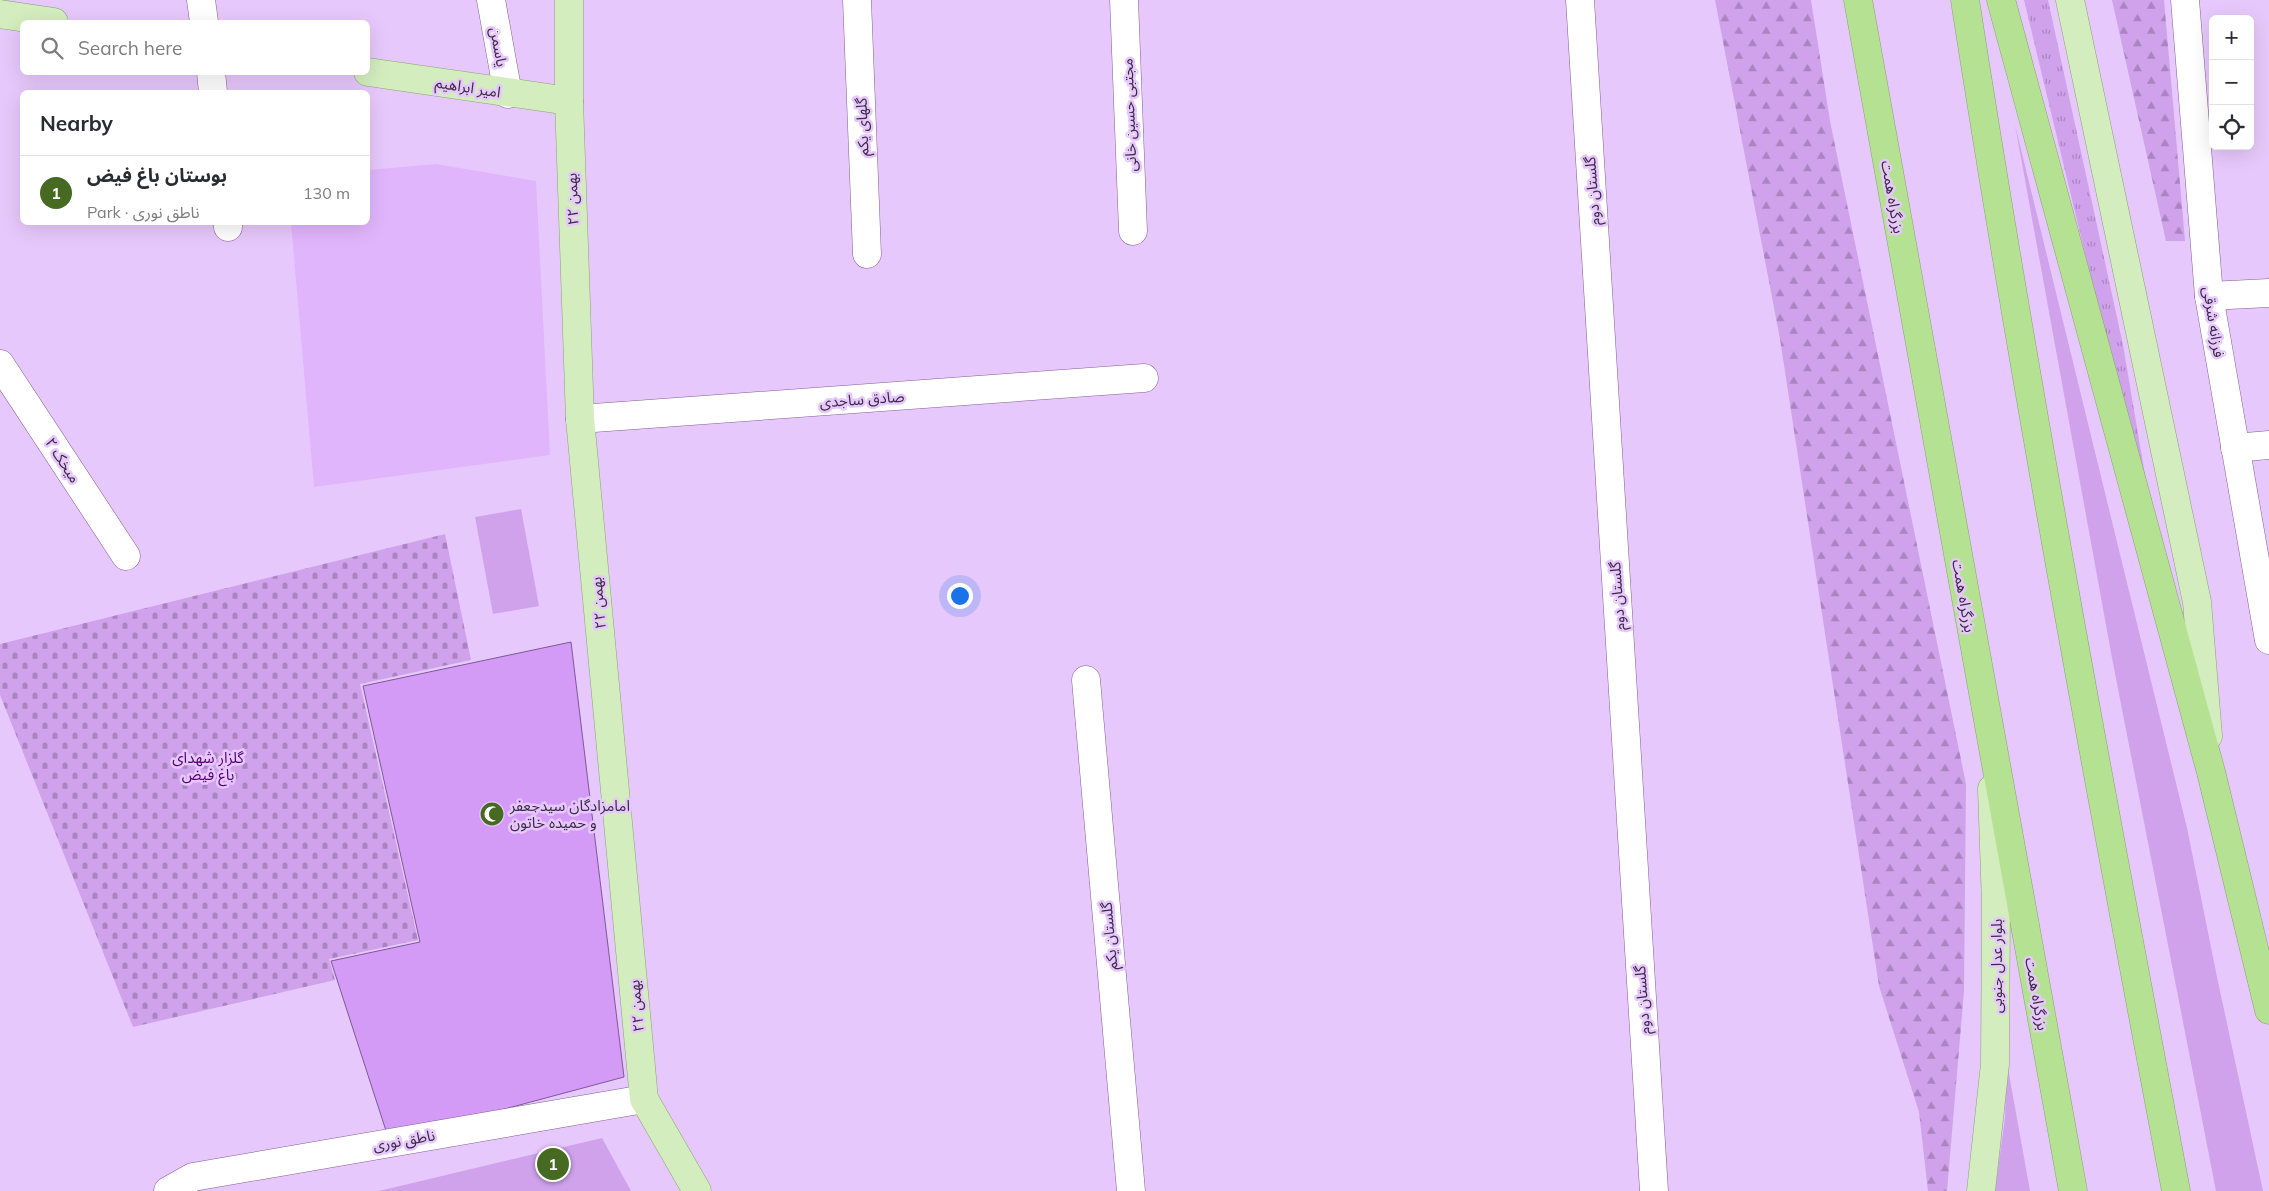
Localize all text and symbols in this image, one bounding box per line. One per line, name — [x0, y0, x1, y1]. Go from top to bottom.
map controls — [2209, 15, 2254, 150]
button: + — [2209, 15, 2254, 60]
search box — [20, 20, 370, 75]
street label: یاسمن — [486, 26, 512, 68]
icon: search — [38, 34, 66, 62]
text: Search here — [78, 36, 182, 60]
street label: مجتبی حسین خانی — [1118, 58, 1140, 172]
button: − — [2209, 60, 2254, 105]
street label: امیر ابراهیم — [433, 72, 502, 104]
street label: گلهای یکم — [851, 97, 875, 157]
button: locate — [2209, 105, 2254, 150]
text: Nearby — [40, 110, 113, 136]
street label: گلستان دوم — [1580, 155, 1606, 226]
street label: بزرگراه همت — [1877, 159, 1909, 235]
text: بوستان باغ فیض — [87, 163, 227, 187]
street label: ۲۲ بهمن — [562, 173, 582, 225]
text: 1 — [51, 183, 61, 203]
text: 130 m — [303, 183, 350, 203]
text: Park · ناطق نوری — [87, 202, 200, 222]
street label: فرزانه شرقی — [2199, 285, 2229, 359]
street label: صادق ساجدی — [819, 387, 905, 411]
street label: میخک ۲ — [41, 434, 85, 486]
street label: بزرگراه همت — [1948, 558, 1980, 634]
street label: گلستان دوم — [1605, 560, 1631, 631]
street label: ۲۲ بهمن — [586, 576, 610, 630]
your location — [947, 583, 973, 609]
park label: گلزار شهدای باغ فیض — [172, 748, 245, 787]
place label: امامزادگان سیدجعفر و حمیده خاتون — [509, 796, 630, 832]
mosque icon: امامزادگان سیدجعفر و حمیده خاتون — [479, 801, 505, 827]
street label: گلستان یکم — [1096, 900, 1123, 971]
street label: بلوار عدل جنوبی — [1987, 919, 2006, 1013]
street label: بزرگراه همت — [2021, 956, 2053, 1032]
street label: گلستان دوم — [1630, 964, 1656, 1035]
street label: ۲۲ بهمن — [624, 979, 648, 1033]
street label: ناطق نوری — [372, 1125, 437, 1156]
pin: 1 — [537, 1145, 569, 1183]

